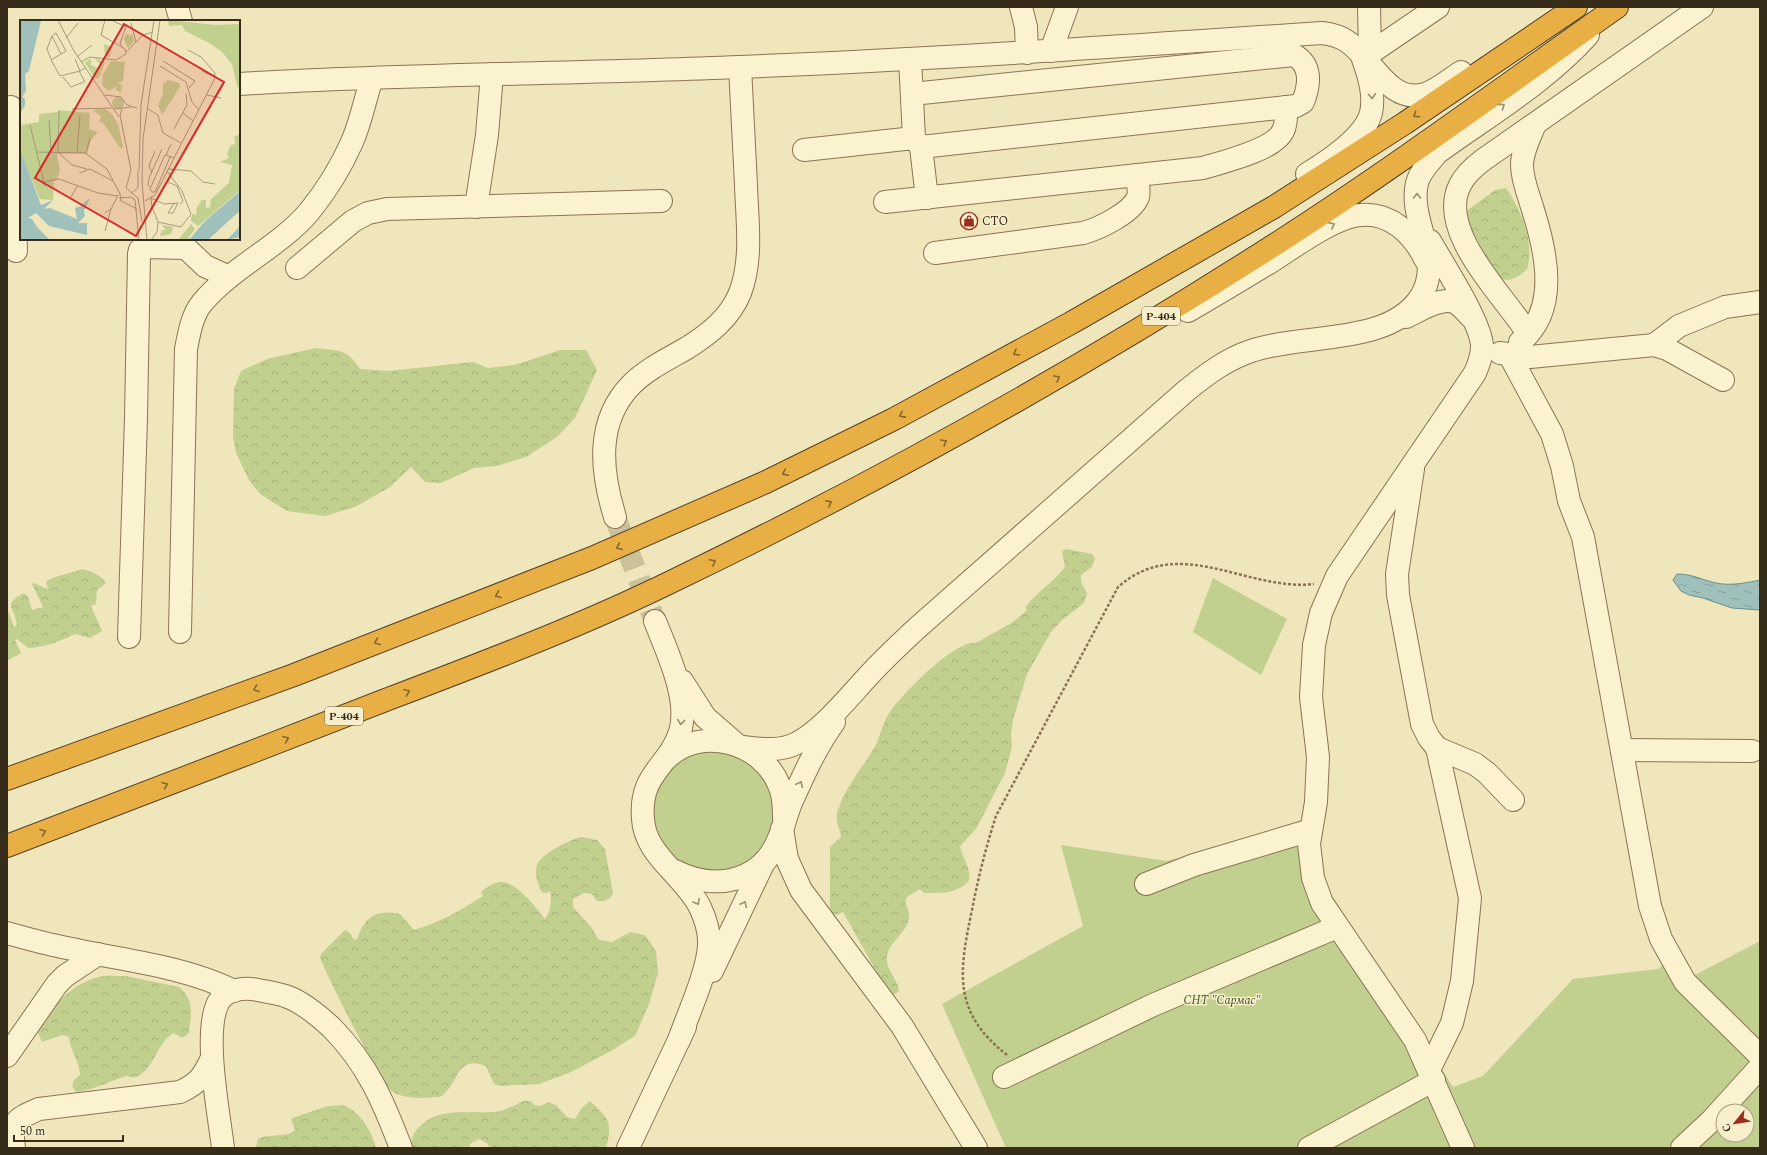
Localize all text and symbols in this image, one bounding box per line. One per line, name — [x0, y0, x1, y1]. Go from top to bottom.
inset map — [20, 20, 240, 240]
one-way arrow — [1367, 92, 1376, 99]
one-way arrow — [1498, 103, 1505, 110]
one-way arrow — [1414, 110, 1421, 117]
one-way arrow — [1413, 193, 1421, 199]
shop icon: СТО — [959, 211, 979, 231]
place label: СТО — [982, 212, 1008, 231]
one-way arrow — [1328, 223, 1335, 230]
road number: Р-404 — [1142, 307, 1180, 325]
one-way arrow — [1013, 349, 1020, 356]
one-way arrow — [1052, 375, 1060, 382]
one-way arrow — [898, 410, 906, 418]
one-way arrow — [940, 440, 947, 447]
one-way arrow — [782, 468, 789, 475]
one-way arrow — [824, 500, 832, 508]
one-way arrow — [616, 542, 623, 550]
one-way arrow — [708, 559, 716, 567]
one-way arrow — [495, 591, 502, 599]
one-way arrow — [374, 637, 381, 645]
one-way arrow — [252, 684, 259, 692]
one-way arrow — [404, 688, 411, 696]
road number: Р-404 — [325, 707, 363, 725]
one-way arrow — [677, 719, 686, 725]
one-way arrow — [283, 735, 290, 743]
one-way arrow — [795, 780, 803, 788]
one-way arrow — [161, 782, 168, 790]
one-way arrow — [40, 829, 47, 837]
one-way arrow — [692, 898, 699, 905]
one-way arrow — [739, 900, 747, 908]
park label: СНТ "Сармас" — [1183, 991, 1261, 1010]
north arrow — [1715, 1103, 1755, 1143]
scale bar — [14, 1117, 123, 1143]
text: С — [1717, 1120, 1736, 1135]
text: 50 m — [20, 1122, 45, 1141]

